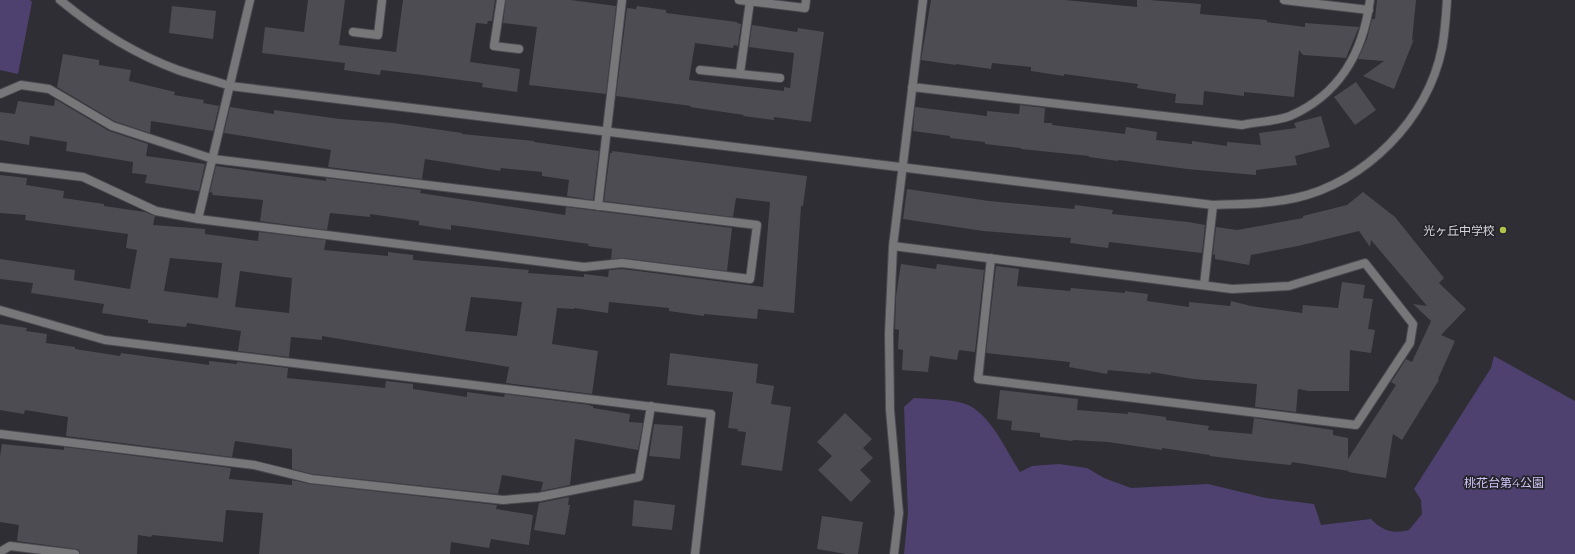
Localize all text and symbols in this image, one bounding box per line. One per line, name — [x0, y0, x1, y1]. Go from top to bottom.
place label: 光ヶ丘中学校 — [1423, 223, 1495, 238]
marker: 光ヶ丘中学校 — [1498, 225, 1508, 235]
park label: 桃花台第4公園 — [1464, 475, 1544, 490]

